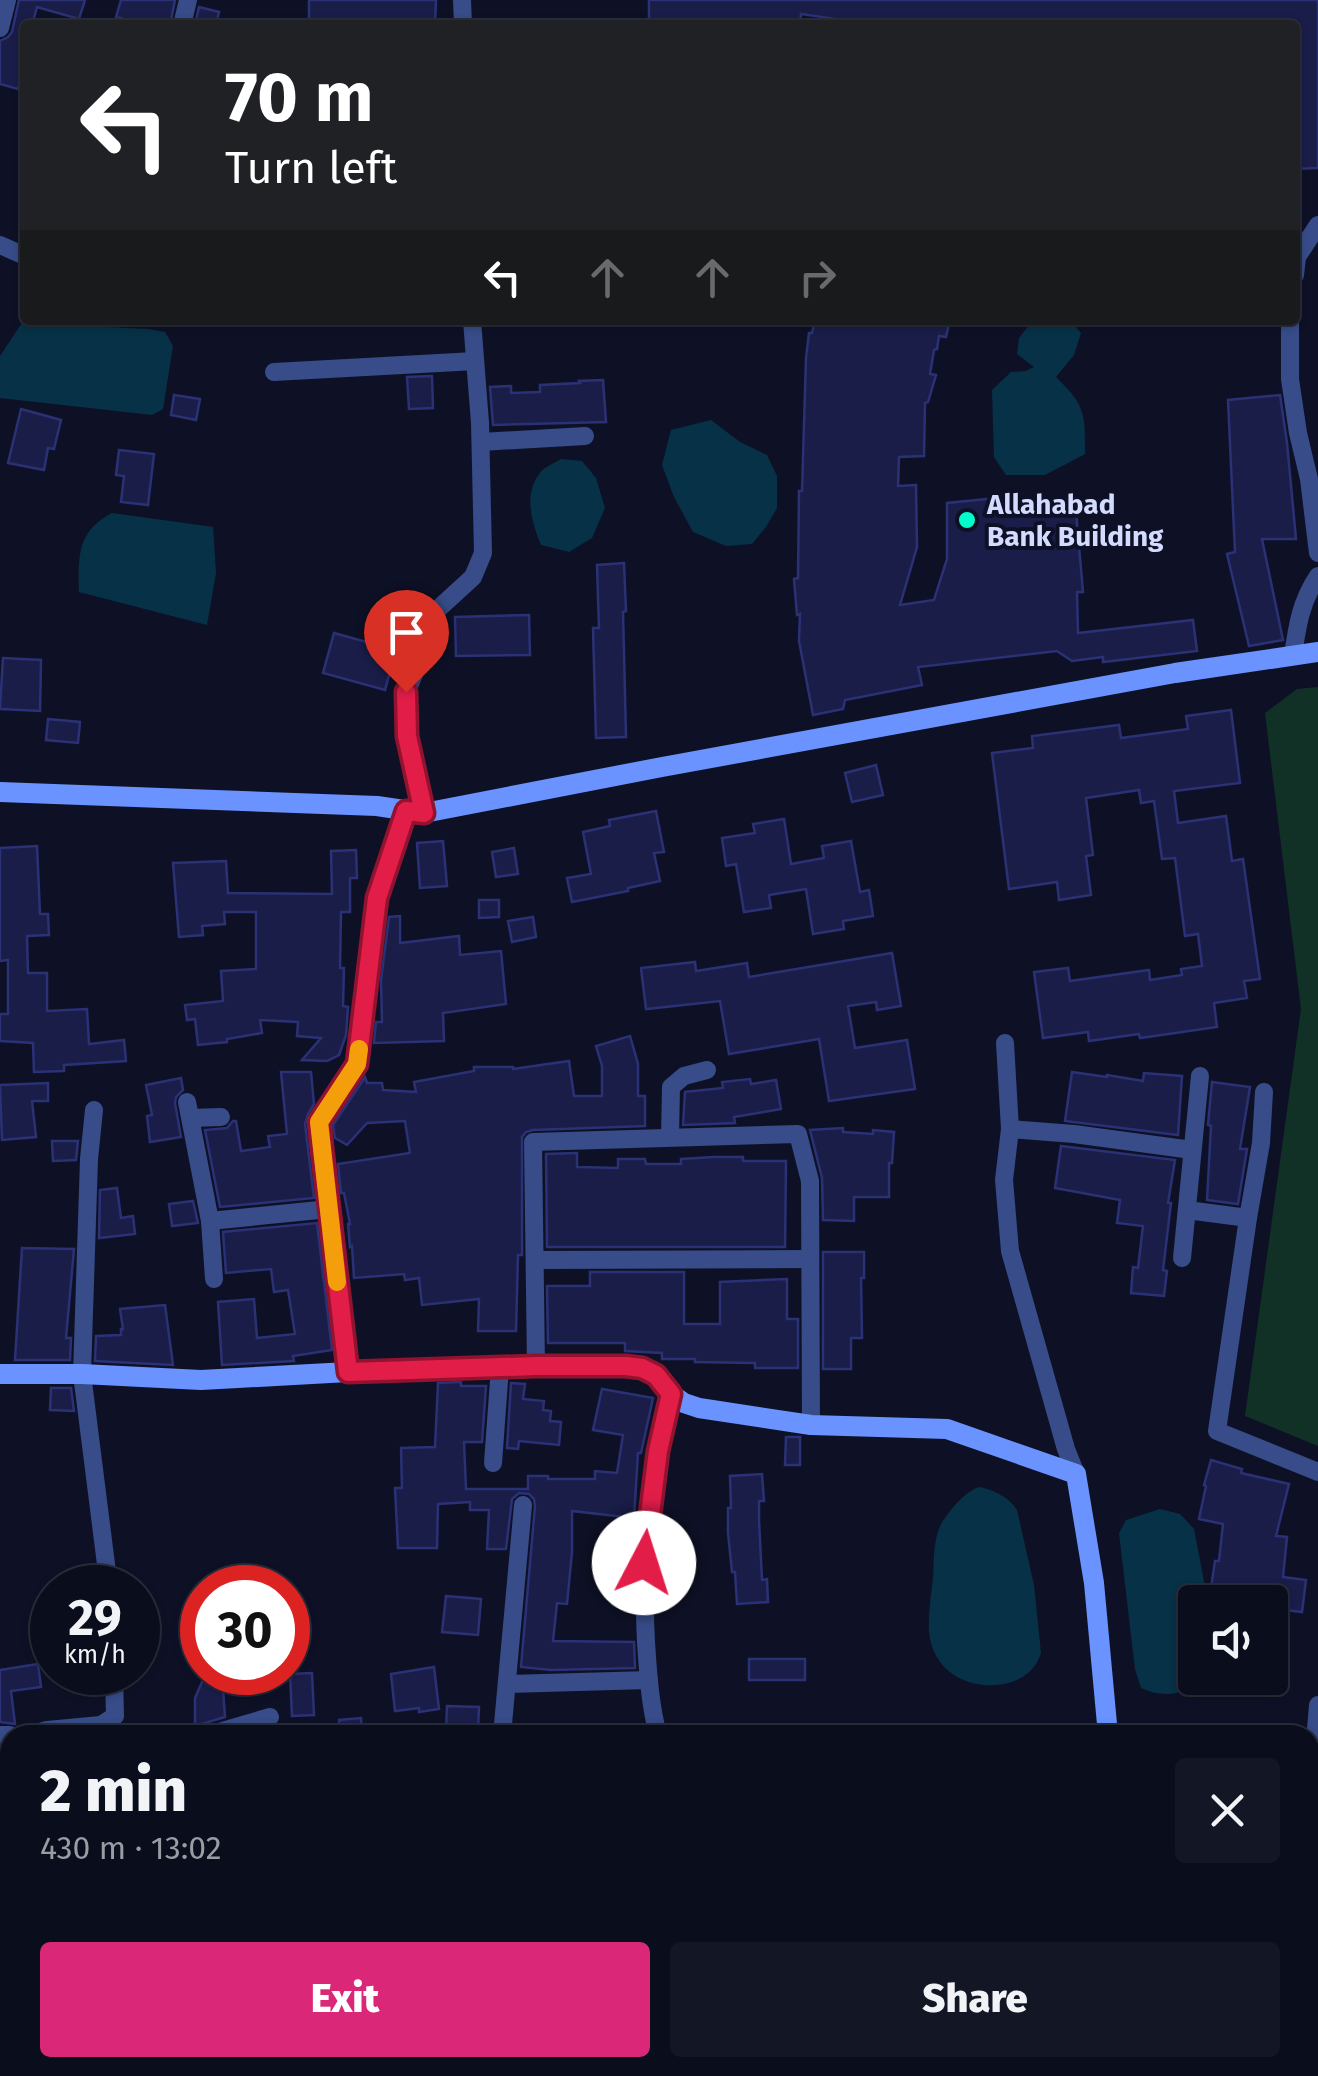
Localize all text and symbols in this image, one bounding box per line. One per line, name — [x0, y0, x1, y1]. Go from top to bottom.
text: 70 m — [225, 56, 374, 140]
icon: left — [60, 60, 190, 190]
text: Turn left — [225, 141, 397, 195]
icon: left — [475, 250, 530, 305]
icon: ahead — [580, 250, 635, 305]
icon: ahead — [685, 250, 740, 305]
icon: right — [790, 250, 845, 305]
place label: Allahabad Bank Building — [986, 488, 1164, 553]
marker: Allahabad Bank Building — [956, 509, 978, 531]
pin — [364, 590, 449, 693]
icon: arrive — [379, 605, 434, 660]
position arrow — [592, 1511, 696, 1615]
speed limit sign: 30 — [180, 1565, 310, 1695]
map controls — [1178, 1585, 1288, 1695]
button: sound — [1178, 1585, 1288, 1695]
text: 29 — [68, 1588, 122, 1648]
text: km/h — [64, 1640, 126, 1670]
text: 2 min — [40, 1755, 187, 1827]
button: close — [1175, 1758, 1280, 1863]
text: 430 m · 13:02 — [40, 1829, 222, 1867]
button: Exit — [40, 1942, 650, 2057]
button: Share — [670, 1942, 1280, 2057]

